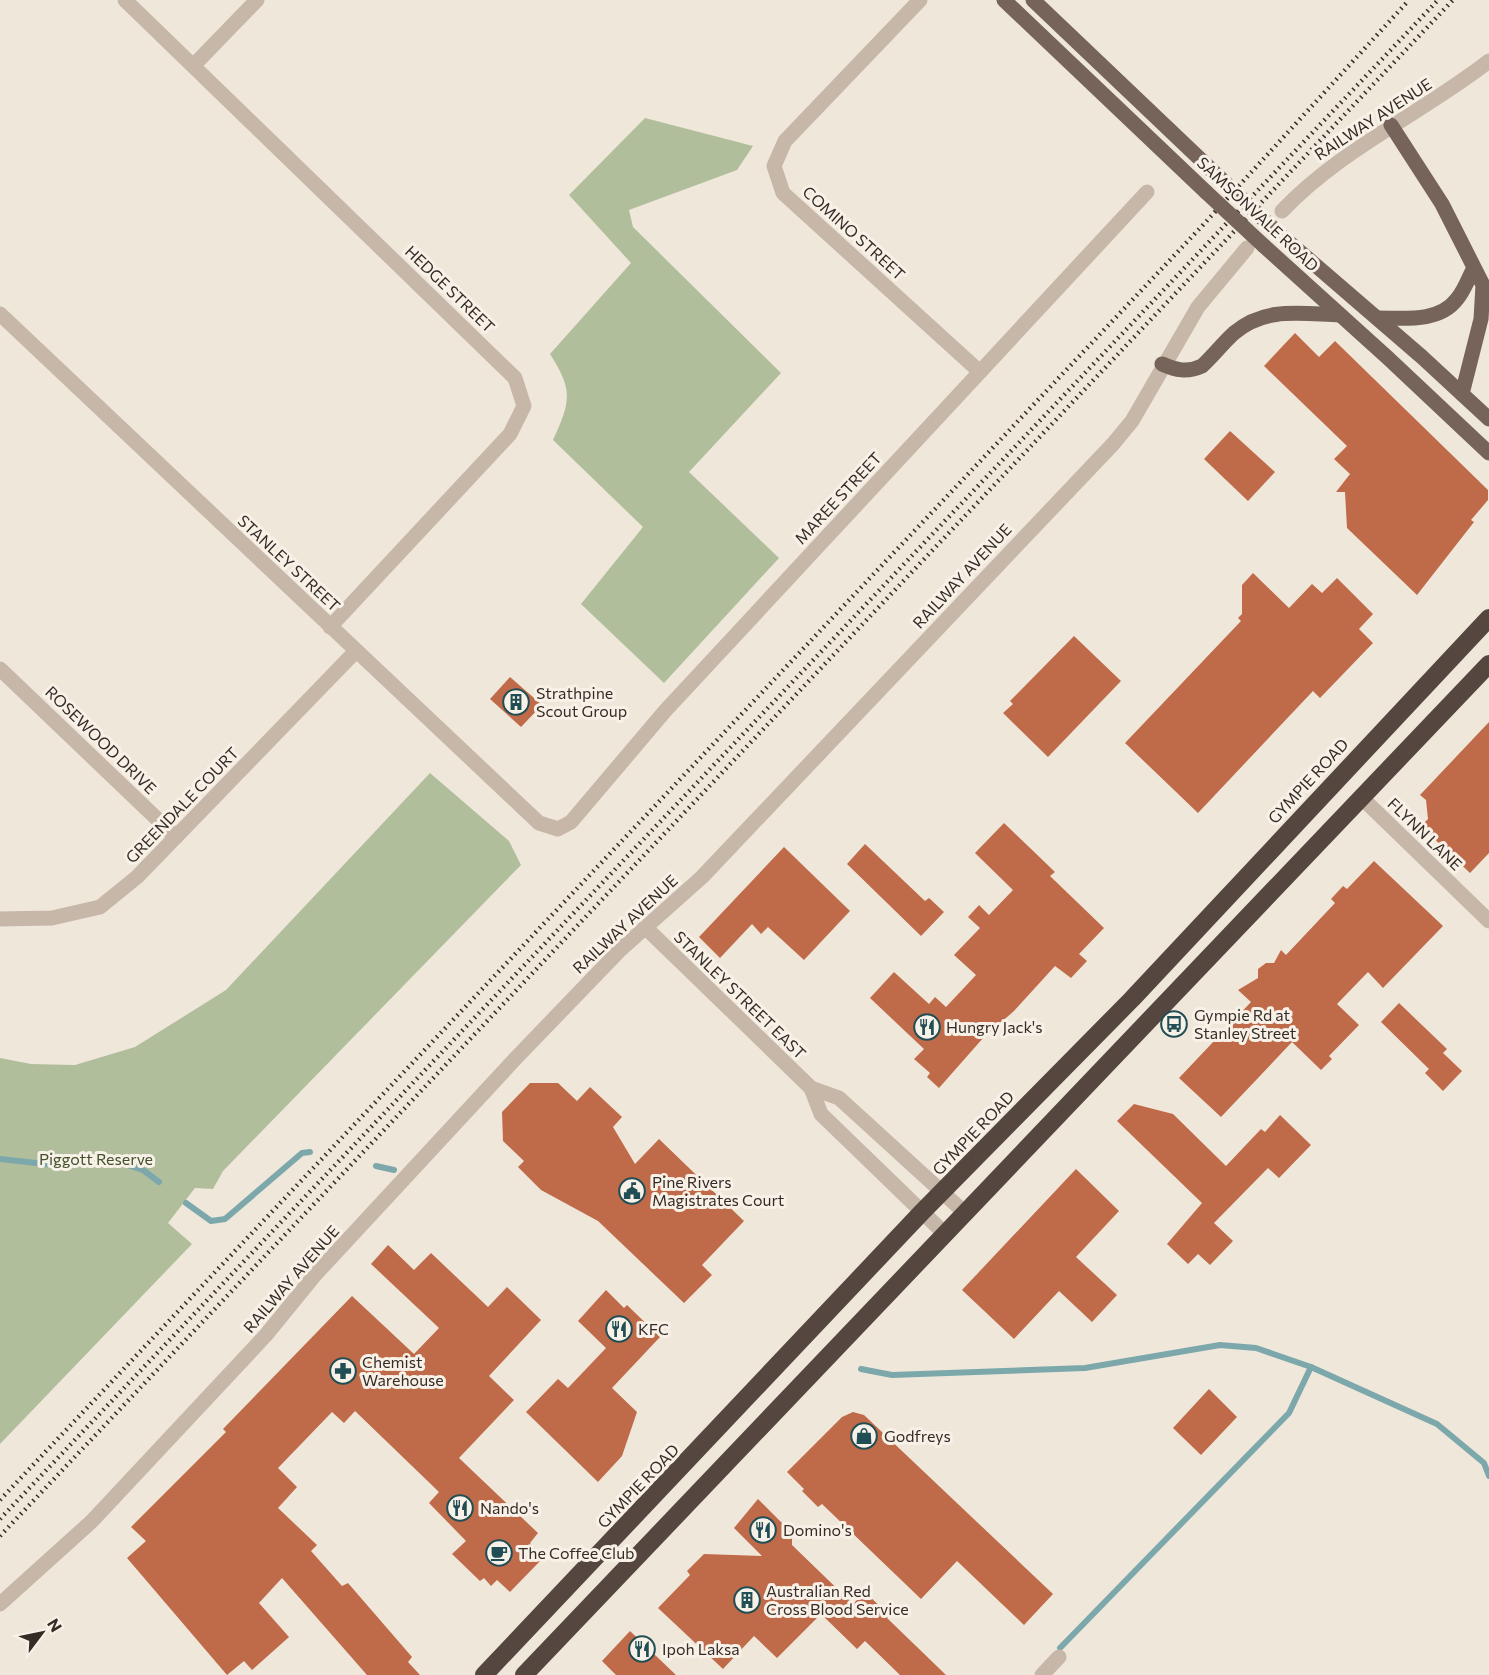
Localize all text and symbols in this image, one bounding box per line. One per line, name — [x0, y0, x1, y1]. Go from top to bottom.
street label: RAILWAY AVENUE — [1311, 74, 1435, 164]
street label: SAMSONVALE ROAD — [1194, 153, 1323, 275]
street label: COMINO STREET — [799, 182, 909, 284]
street label: HEDGE STREET — [402, 241, 499, 336]
street label: MAREE STREET — [790, 448, 885, 547]
street label: STANLEY STREET — [234, 510, 344, 615]
street label: RAILWAY AVENUE — [908, 519, 1015, 632]
street label: ROSEWOOD DRIVE — [42, 682, 161, 797]
place label: Strathpine Scout Group — [536, 683, 627, 720]
building icon: Strathpine Scout Group — [501, 687, 531, 717]
street label: GYMPIE ROAD — [1263, 734, 1352, 827]
street label: GREENDALE COURT — [121, 743, 242, 867]
street label: FLYNN LANE — [1384, 793, 1466, 874]
street label: RAILWAY AVENUE — [568, 870, 681, 977]
street label: STANLEY STREET EAST — [671, 927, 810, 1063]
place label: Gympie Rd at Stanley Street — [1194, 1005, 1297, 1042]
bus stop icon: Gympie Rd at Stanley Street — [1159, 1009, 1189, 1039]
restaurant icon: Hungry Jack's — [912, 1012, 942, 1042]
place label: Hungry Jack's — [946, 1017, 1043, 1036]
street label: GYMPIE ROAD — [928, 1087, 1017, 1179]
park label: Piggott Reserve — [39, 1149, 153, 1168]
place label: Pine Rivers Magistrates Court — [652, 1172, 785, 1209]
public building icon: Pine Rivers Magistrates Court — [617, 1176, 647, 1206]
street label: RAILWAY AVENUE — [239, 1221, 342, 1336]
restaurant icon: KFC — [604, 1314, 634, 1344]
place label: KFC — [638, 1319, 669, 1338]
place label: Chemist Warehouse — [362, 1352, 444, 1389]
pharmacy icon: Chemist Warehouse — [328, 1356, 358, 1386]
shop icon: Godfreys — [849, 1421, 879, 1451]
place label: Godfreys — [884, 1426, 951, 1445]
street label: GYMPIE ROAD — [593, 1440, 682, 1532]
restaurant icon: Nando's — [445, 1493, 475, 1523]
place label: Nando's — [480, 1498, 539, 1517]
restaurant icon: Domino's — [748, 1515, 778, 1545]
place label: Domino's — [783, 1520, 852, 1539]
cafe icon: The Coffee Club — [484, 1538, 514, 1568]
place label: The Coffee Club — [518, 1543, 635, 1562]
place label: Australian Red Cross Blood Service — [766, 1581, 909, 1618]
building icon: Australian Red Cross Blood Service — [732, 1585, 762, 1615]
north arrow — [12, 1603, 72, 1663]
text: N — [44, 1615, 66, 1635]
restaurant icon: Ipoh Laksa — [627, 1634, 657, 1664]
place label: Ipoh Laksa — [662, 1639, 740, 1658]

